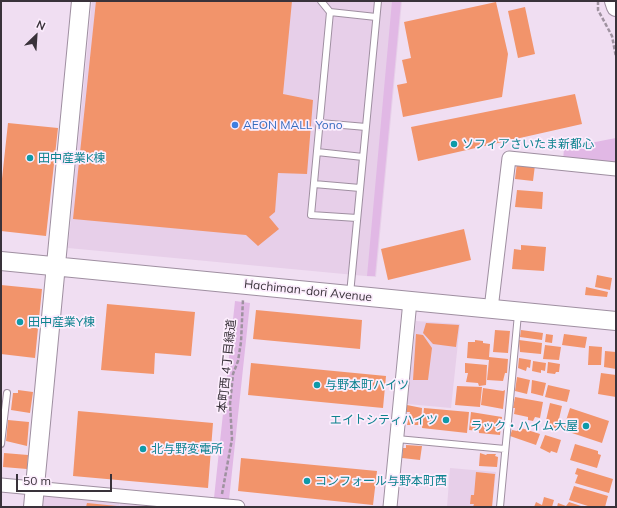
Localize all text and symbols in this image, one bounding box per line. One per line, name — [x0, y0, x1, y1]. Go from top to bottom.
north arrow — [16, 16, 56, 56]
text: N — [34, 17, 48, 33]
place label: AEON MALL Yono — [243, 118, 343, 132]
marker: AEON MALL Yono — [230, 120, 240, 130]
place label: ソフィアさいたま新都心 — [462, 137, 594, 151]
marker: ソフィアさいたま新都心 — [449, 139, 459, 149]
place label: 田中産業K棟 — [38, 151, 106, 165]
marker: 田中産業K棟 — [25, 153, 35, 163]
street label: Hachiman-dori Avenue — [243, 277, 373, 305]
place label: 田中産業Y棟 — [28, 315, 95, 329]
marker: 田中産業Y棟 — [15, 317, 25, 327]
street label: 本町西 4丁目緑道 — [215, 318, 239, 414]
place label: 与野本町ハイツ — [325, 378, 409, 392]
marker: 与野本町ハイツ — [312, 380, 322, 390]
place label: エイトシティハイツ — [330, 413, 438, 427]
marker: エイトシティハイツ — [441, 415, 451, 425]
place label: ラック・ハイム大屋 — [470, 419, 578, 433]
marker: ラック・ハイム大屋 — [581, 421, 591, 431]
place label: 北与野変電所 — [151, 442, 223, 456]
marker: 北与野変電所 — [138, 444, 148, 454]
scale bar — [18, 466, 114, 492]
text: 50 m — [23, 473, 51, 488]
place label: コンフォール与野本町西 — [315, 474, 447, 488]
marker: コンフォール与野本町西 — [302, 476, 312, 486]

